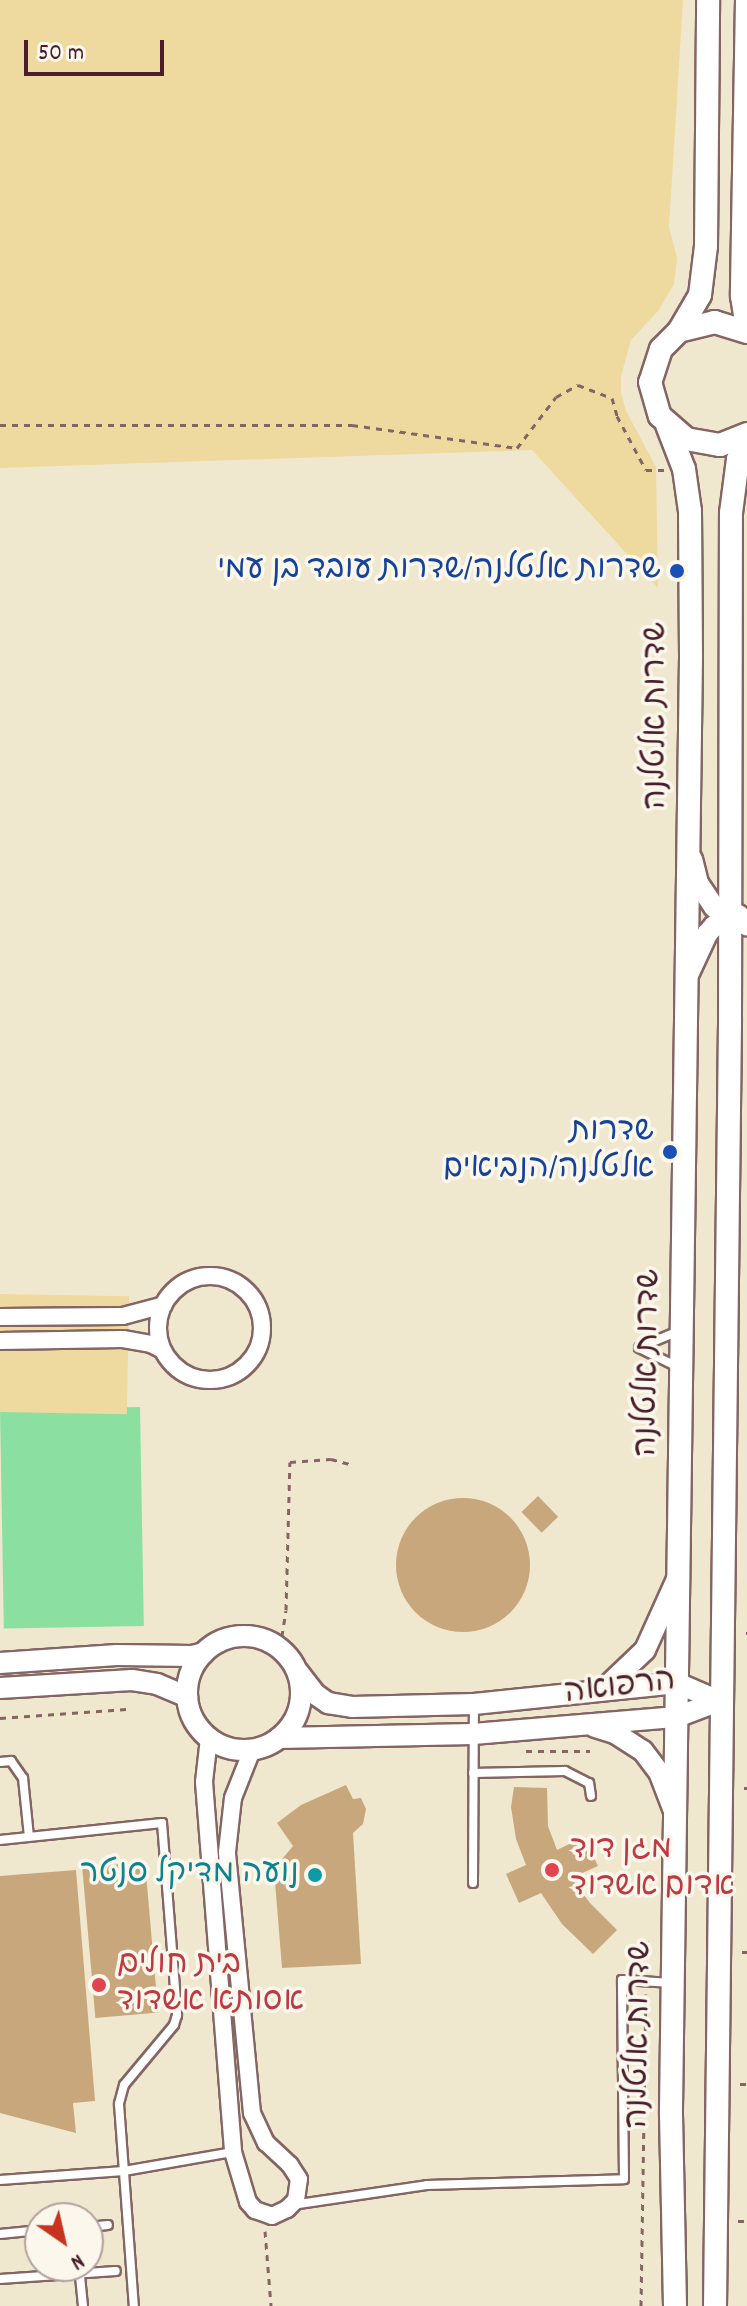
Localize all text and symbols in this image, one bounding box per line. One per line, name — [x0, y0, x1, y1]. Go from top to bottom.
scale bar — [28, 24, 168, 74]
text: 50 m — [38, 37, 84, 71]
place label: שדרות אלטלנה/שדרות עובד בן עמי — [217, 552, 661, 590]
marker: שדרות אלטלנה/שדרות עובד בן עמי — [668, 562, 686, 580]
street label: שדרות אלטלנה — [639, 622, 677, 810]
place label: שדרות אלטלנה/הנביאים — [443, 1115, 654, 1190]
marker: שדרות אלטלנה/הנביאים — [661, 1143, 679, 1161]
street label: שדרות אלטלנה — [629, 1269, 671, 1457]
street label: הרפואה — [562, 1663, 678, 1715]
place label: מגן דוד אדום אשדוד — [570, 1833, 734, 1908]
place label: נועה מדיקל סנטר — [80, 1856, 299, 1894]
marker: מגן דוד אדום אשדוד — [541, 1859, 563, 1881]
marker: נועה מדיקל סנטר — [306, 1866, 324, 1884]
street label: שדרות אלטלנה — [620, 1941, 662, 2129]
place label: בית חולים אסותא אשדוד — [117, 1948, 304, 2023]
marker: בית חולים אסותא אשדוד — [88, 1974, 110, 1996]
north arrow — [24, 2202, 104, 2282]
text: N — [63, 2245, 90, 2277]

